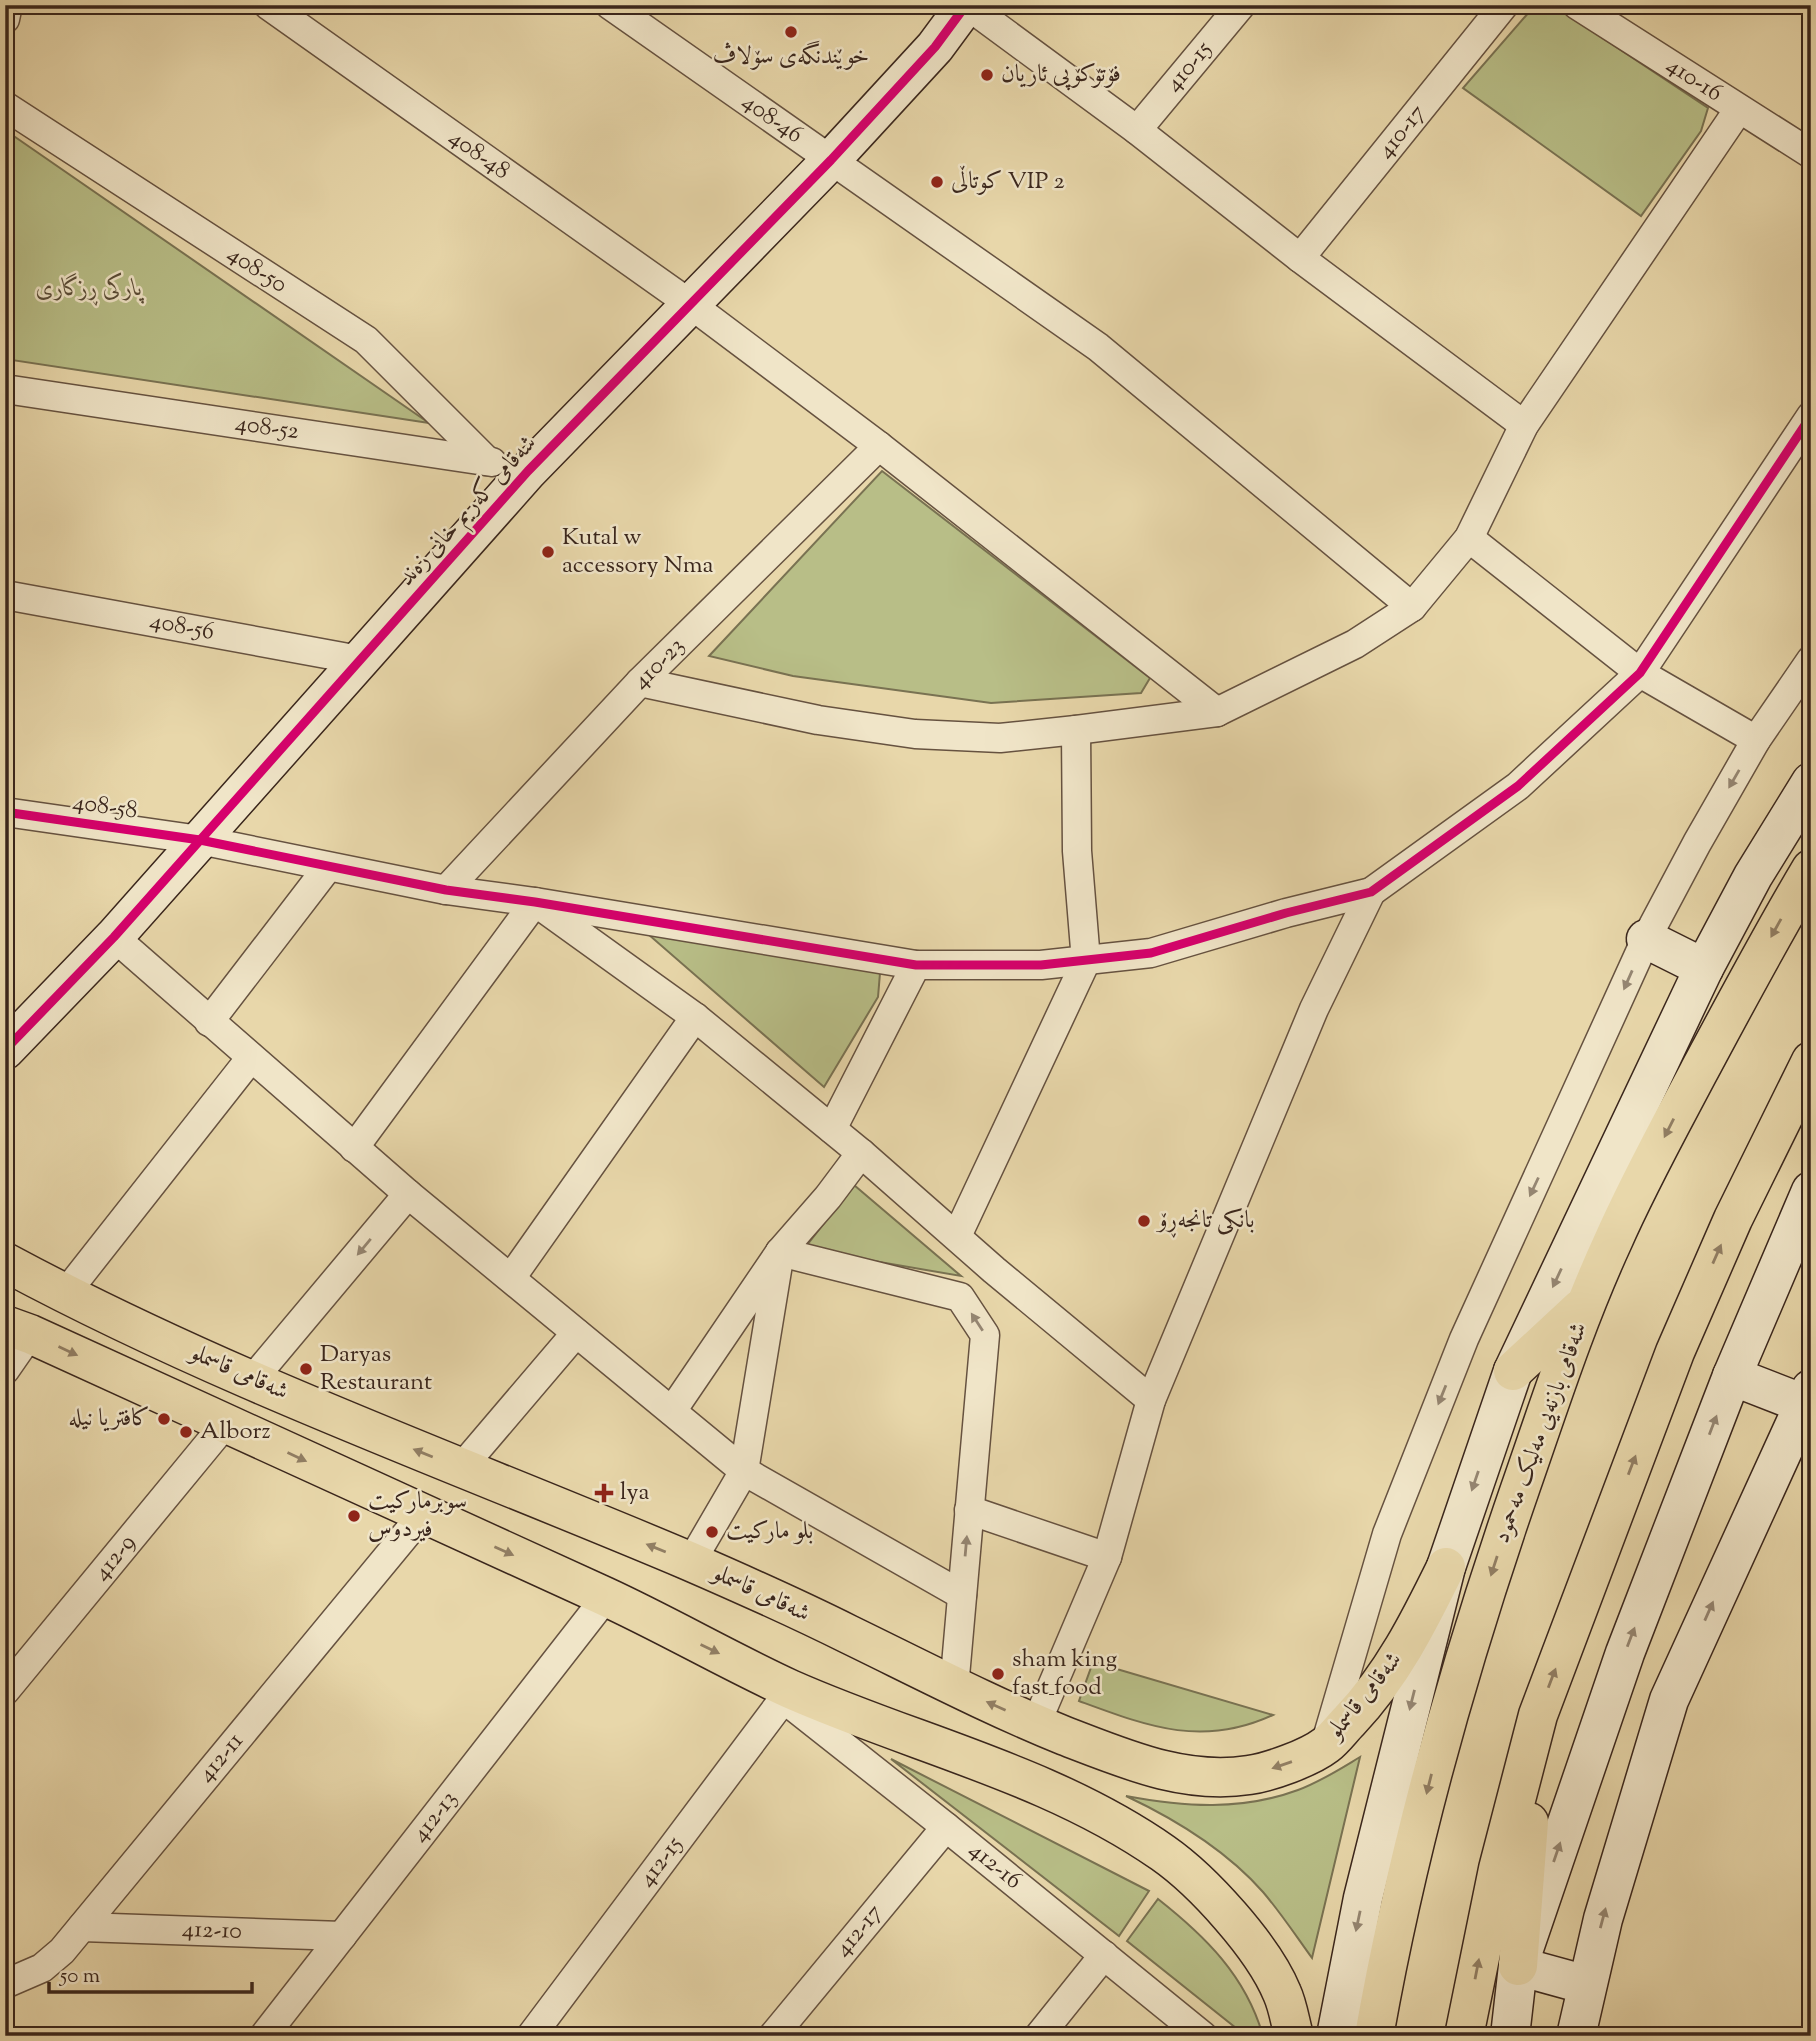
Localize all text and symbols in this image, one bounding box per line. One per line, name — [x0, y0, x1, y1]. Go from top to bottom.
marker: خوێندنگەی سۆلاڤ — [783, 24, 799, 40]
street label: 410-15 — [1158, 34, 1220, 100]
place label: خوێندنگەی سۆلاڤ — [713, 40, 869, 74]
street label: 410-16 — [1659, 49, 1729, 111]
place label: فۆتۆکۆپی ئاریان — [1001, 58, 1121, 92]
marker: فۆتۆکۆپی ئاریان — [979, 67, 995, 83]
street label: 408-46 — [735, 86, 809, 152]
street label: 410-17 — [1370, 98, 1434, 166]
street label: 408-48 — [442, 122, 516, 188]
place label: کوتاڵی VIP 2 — [951, 165, 1065, 199]
marker: کوتاڵی VIP 2 — [929, 174, 945, 190]
street label: 408-50 — [220, 238, 294, 302]
park label: پارکی ڕزگاری — [36, 272, 145, 306]
street label: 408-52 — [233, 407, 301, 449]
street label: شەقامی کەریم خانی زەند — [391, 428, 547, 595]
place label: Kutal w accessory Nma — [562, 521, 714, 583]
marker: Kutal w accessory Nma — [540, 544, 556, 560]
street label: 408-56 — [147, 604, 217, 650]
street label: 410-23 — [625, 630, 693, 698]
one-way arrow — [1728, 769, 1740, 788]
street label: 408-58 — [70, 786, 140, 828]
one-way arrow — [1770, 918, 1782, 937]
one-way arrow — [1622, 970, 1634, 990]
one-way arrow — [1663, 1118, 1675, 1138]
one-way arrow — [1528, 1177, 1540, 1197]
place label: بانکی تانجەڕۆ — [1155, 1204, 1254, 1238]
marker: بانکی تانجەڕۆ — [1136, 1213, 1152, 1229]
one-way arrow — [357, 1238, 372, 1255]
one-way arrow — [1712, 1243, 1723, 1264]
one-way arrow — [1551, 1268, 1563, 1288]
one-way arrow — [970, 1312, 983, 1332]
street label: شەقامی بازنەیی مەلیک مەحمود — [1485, 1318, 1597, 1548]
street label: شەقامی قاسملو — [182, 1335, 294, 1410]
place label: Daryas Restaurant — [320, 1338, 432, 1400]
one-way arrow — [58, 1345, 78, 1357]
marker: Daryas Restaurant — [298, 1361, 314, 1377]
one-way arrow — [1437, 1385, 1448, 1406]
place label: کافتریا نیلە — [68, 1402, 150, 1436]
marker: کافتریا نیلە — [156, 1411, 172, 1427]
one-way arrow — [1708, 1414, 1719, 1435]
place label: Alborz — [200, 1415, 271, 1449]
marker: Alborz — [178, 1424, 194, 1440]
one-way arrow — [413, 1447, 434, 1458]
one-way arrow — [287, 1451, 307, 1463]
one-way arrow — [1627, 1454, 1638, 1475]
one-way arrow — [1469, 1471, 1480, 1492]
place label: lya — [620, 1476, 649, 1510]
marker: lya — [594, 1483, 614, 1503]
place label: سوبرمارکیت فیردوس — [368, 1485, 467, 1547]
marker: سوبرمارکیت فیردوس — [346, 1508, 362, 1524]
place label: بلو ماركيت — [726, 1515, 813, 1549]
marker: بلو ماركيت — [704, 1524, 720, 1540]
street label: 412-9 — [86, 1527, 144, 1589]
one-way arrow — [961, 1535, 972, 1557]
one-way arrow — [646, 1542, 667, 1553]
one-way arrow — [494, 1545, 514, 1557]
street label: شەقامی قاسملو — [704, 1555, 815, 1631]
one-way arrow — [1488, 1556, 1498, 1577]
one-way arrow — [1704, 1601, 1715, 1622]
one-way arrow — [1625, 1626, 1636, 1647]
one-way arrow — [700, 1642, 720, 1654]
place label: sham king fast_food — [1012, 1643, 1117, 1705]
street label: شەقامی قاسملو — [1317, 1645, 1411, 1750]
marker: sham king fast_food — [990, 1666, 1006, 1682]
one-way arrow — [1547, 1667, 1558, 1688]
one-way arrow — [1406, 1689, 1417, 1711]
one-way arrow — [986, 1700, 1006, 1712]
street label: 412-11 — [190, 1726, 252, 1790]
one-way arrow — [1272, 1760, 1293, 1771]
one-way arrow — [1423, 1773, 1434, 1795]
street label: 412-13 — [404, 1784, 466, 1850]
street label: 412-15 — [631, 1829, 691, 1895]
street label: 412-16 — [961, 1834, 1029, 1898]
one-way arrow — [1552, 1841, 1563, 1862]
street label: 412-17 — [827, 1897, 891, 1965]
one-way arrow — [1598, 1907, 1609, 1929]
one-way arrow — [1353, 1910, 1364, 1932]
street label: 412-10 — [181, 1913, 243, 1949]
scale bar — [49, 1950, 252, 1994]
one-way arrow — [1472, 1958, 1483, 1980]
text: 50 m — [59, 1962, 100, 1992]

